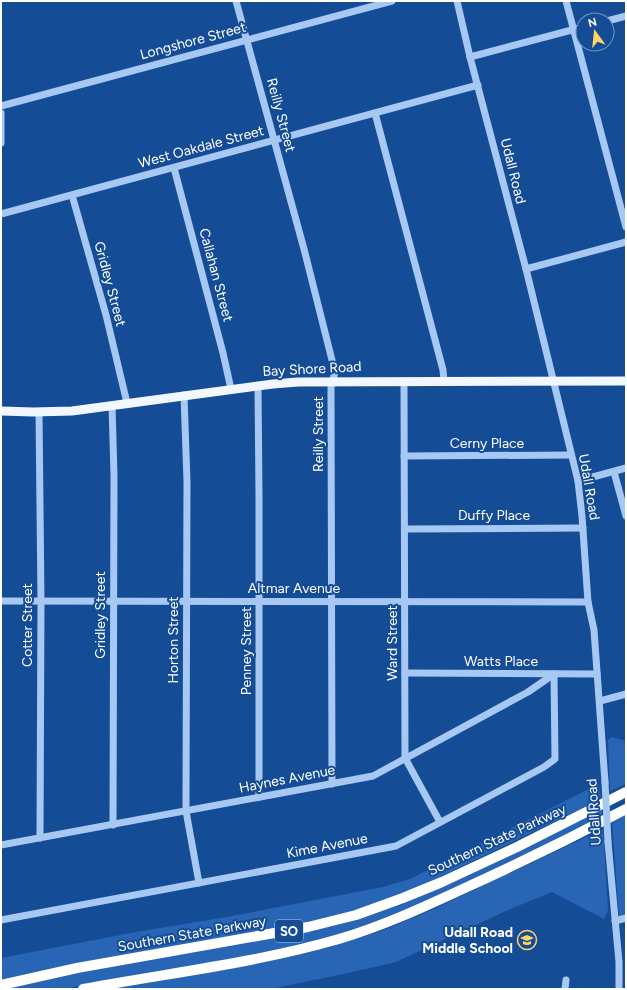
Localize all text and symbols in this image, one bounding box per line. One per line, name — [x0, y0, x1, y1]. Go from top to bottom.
north arrow — [575, 12, 615, 52]
text: N — [587, 15, 598, 30]
street label: Longshore Street — [138, 19, 248, 63]
street label: Reilly Street — [263, 76, 299, 154]
street label: West Oakdale Street — [136, 122, 266, 172]
street label: Udall Road — [497, 136, 529, 206]
street label: Callahan Street — [195, 226, 237, 324]
street label: Gridley Street — [90, 240, 130, 328]
street label: Bay Shore Road — [262, 358, 362, 380]
street label: Reilly Street — [310, 396, 327, 472]
street label: Cerny Place — [450, 435, 525, 452]
street label: Udall Road — [575, 452, 603, 522]
street label: Duffy Place — [458, 507, 530, 524]
street label: Gridley Street — [92, 571, 109, 659]
street label: Altmar Avenue — [248, 580, 341, 597]
street label: Cotter Street — [19, 583, 36, 667]
street label: Horton Street — [165, 596, 182, 684]
street label: Ward Street — [384, 605, 401, 681]
street label: Penney Street — [238, 607, 255, 695]
street label: Watts Place — [464, 653, 538, 670]
street label: Haynes Avenue — [237, 761, 337, 797]
street label: Udall Road — [583, 778, 605, 846]
street label: Southern State Parkway — [425, 800, 569, 880]
street label: Kime Avenue — [285, 830, 369, 862]
street label: Southern State Parkway — [116, 912, 268, 955]
road number: SO — [275, 920, 303, 942]
place label: Udall Road Middle School — [422, 924, 513, 957]
school or university icon: Udall Road Middle School — [516, 929, 538, 951]

